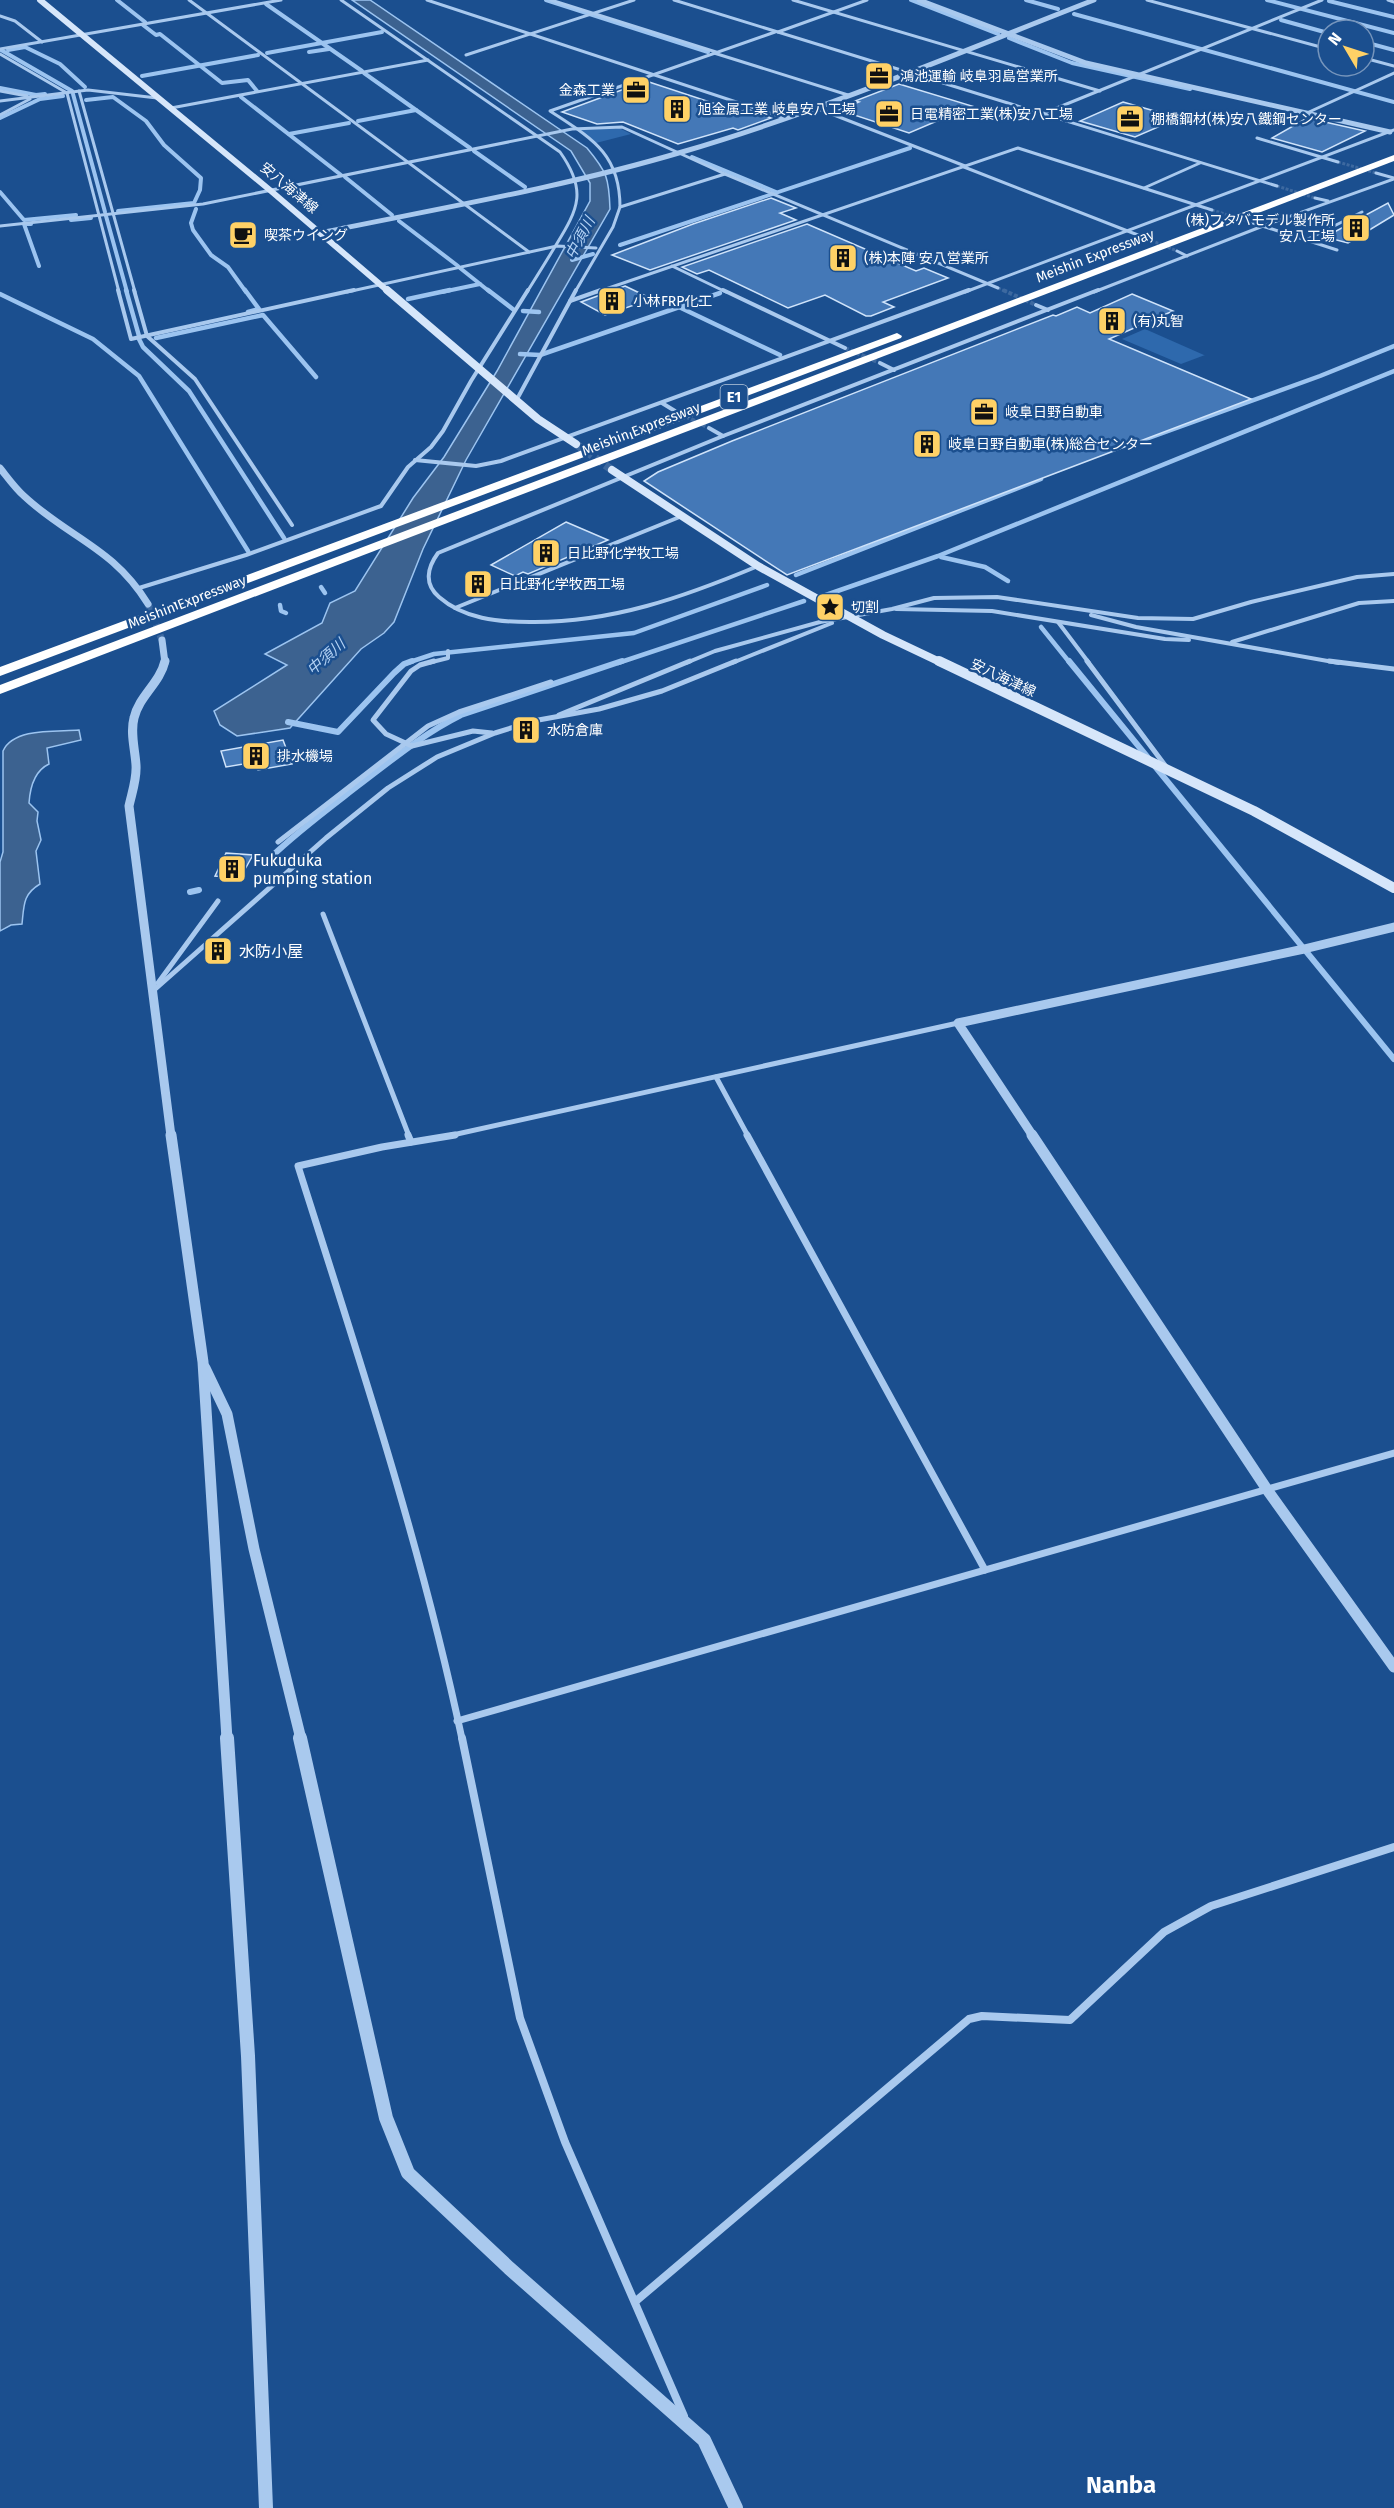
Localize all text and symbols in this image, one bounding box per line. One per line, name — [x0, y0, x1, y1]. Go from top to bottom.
north arrow — [1316, 18, 1376, 78]
text: N — [1324, 29, 1345, 49]
office icon: 鴻池運輸 岐阜羽島営業所 — [863, 60, 895, 92]
place label: 鴻池運輸 岐阜羽島営業所 — [900, 68, 1058, 85]
office icon: 金森工業 — [620, 74, 652, 106]
place label: 金森工業 — [559, 82, 615, 99]
building icon: 旭金属工業 岐阜安八工場 — [661, 93, 693, 125]
office icon: 日電精密工業(株)安八工場 — [873, 98, 905, 130]
place label: 旭金属工業 岐阜安八工場 — [698, 101, 856, 118]
office icon: 棚橋鋼材(株)安八鐵鋼センター — [1114, 103, 1146, 135]
place label: 日電精密工業(株)安八工場 — [910, 106, 1073, 123]
place label: 棚橋鋼材(株)安八鐵鋼センター — [1151, 111, 1342, 128]
street label: 安八海津線 — [257, 159, 321, 217]
water label: 中須川 — [561, 212, 599, 262]
place label: (株)フタバモデル製作所 安八工場 — [1186, 212, 1335, 245]
building icon: (株)フタバモデル製作所 安八工場 — [1340, 212, 1372, 244]
cafe icon: 喫茶ウイング — [227, 219, 259, 251]
street label: Meishin Expressway — [1033, 226, 1157, 286]
place label: 喫茶ウイング — [264, 227, 348, 244]
building icon: (株)本陣 安八営業所 — [827, 242, 859, 274]
place label: (株)本陣 安八営業所 — [864, 250, 989, 267]
building icon: 小林FRP化工 — [596, 285, 628, 317]
place label: 小林FRP化工 — [633, 293, 712, 310]
building icon: (有)丸智 — [1096, 305, 1128, 337]
place label: (有)丸智 — [1133, 313, 1184, 330]
road number: E1 — [720, 385, 748, 409]
office icon: 岐阜日野自動車 — [968, 396, 1000, 428]
street label: Meishin Expressway — [579, 399, 703, 459]
place label: 岐阜日野自動車 — [1005, 404, 1103, 421]
building icon: 岐阜日野自動車(株)総合センター — [911, 428, 943, 460]
place label: 岐阜日野自動車(株)総合センター — [948, 436, 1153, 453]
building icon: 日比野化学牧工場 — [530, 537, 562, 569]
place label: 日比野化学牧工場 — [567, 545, 679, 562]
building icon: 日比野化学牧西工場 — [462, 568, 494, 600]
street label: Meishin Expressway — [125, 572, 249, 632]
place label: 日比野化学牧西工場 — [499, 576, 625, 593]
place icon: 切割 — [814, 591, 846, 623]
place label: 切割 — [851, 599, 879, 616]
water label: 中須川 — [303, 634, 350, 679]
street label: 安八海津線 — [968, 656, 1038, 700]
building icon: 水防倉庫 — [510, 714, 542, 746]
place label: 水防倉庫 — [547, 722, 603, 739]
building icon: 排水機場 — [240, 740, 272, 772]
place label: 排水機場 — [277, 748, 333, 765]
place label: Fukuduka pumping station — [253, 851, 372, 888]
building icon: Fukuduka pumping station — [216, 853, 248, 885]
building icon: 水防小屋 — [202, 935, 234, 967]
place label: 水防小屋 — [239, 942, 303, 961]
district label: Nanba — [1086, 2471, 1156, 2499]

